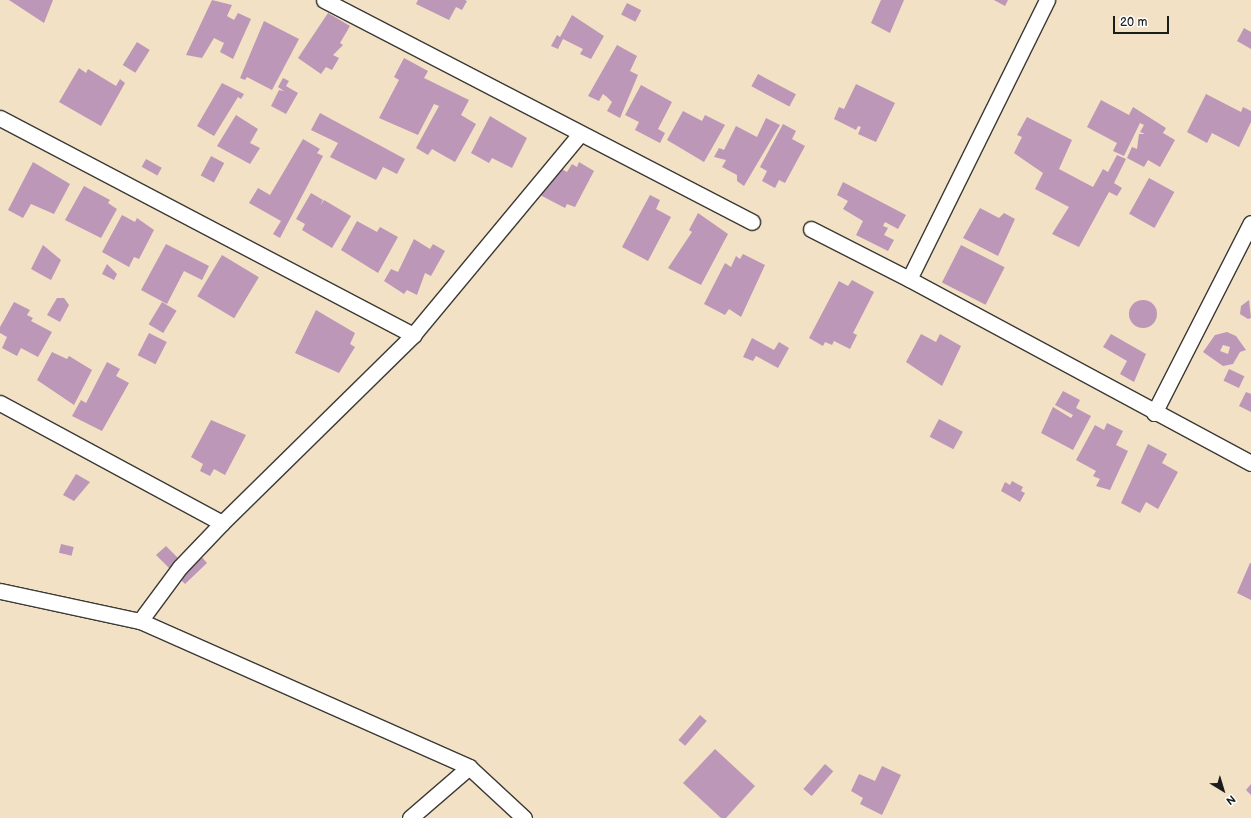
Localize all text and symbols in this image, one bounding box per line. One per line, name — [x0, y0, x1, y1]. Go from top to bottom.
scale bar — [1115, 8, 1171, 34]
text: 20 m — [1120, 15, 1147, 30]
north arrow — [1203, 770, 1243, 810]
text: N — [1223, 792, 1238, 808]

